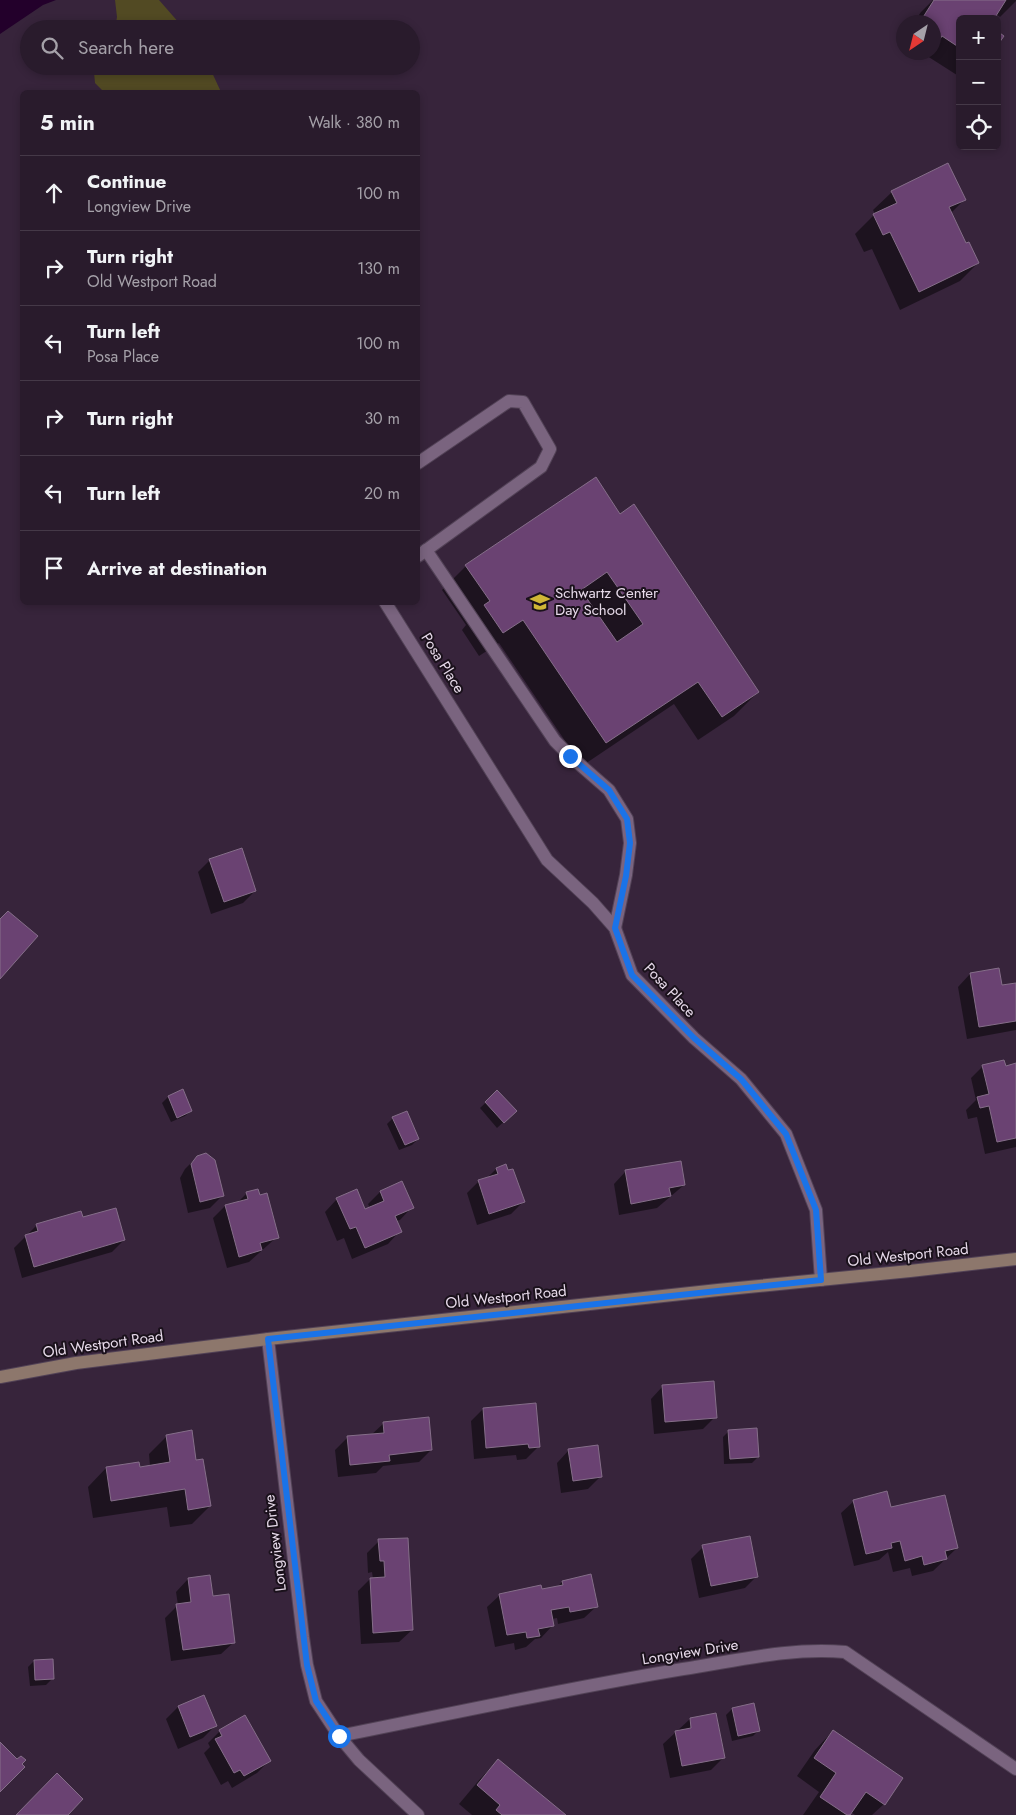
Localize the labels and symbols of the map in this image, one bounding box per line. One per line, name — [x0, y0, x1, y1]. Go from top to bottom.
north arrow — [896, 15, 941, 60]
place label: Schwartz Center Day School — [555, 582, 659, 621]
school or university icon: Schwartz Center Day School — [529, 591, 551, 613]
street label: Posa Place — [416, 629, 470, 698]
route end — [559, 745, 582, 768]
street label: Posa Place — [639, 958, 701, 1022]
street label: Old Westport Road — [846, 1238, 970, 1272]
street label: Old Westport Road — [444, 1280, 568, 1314]
street label: Old Westport Road — [41, 1325, 165, 1363]
street label: Longview Drive — [258, 1493, 292, 1593]
street label: Longview Drive — [640, 1633, 740, 1670]
route start — [328, 1725, 351, 1748]

